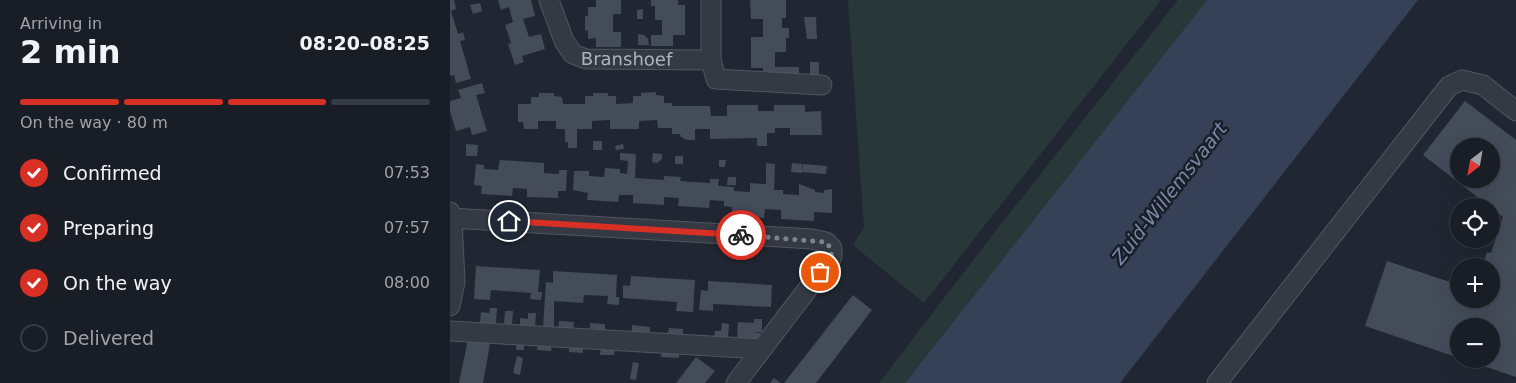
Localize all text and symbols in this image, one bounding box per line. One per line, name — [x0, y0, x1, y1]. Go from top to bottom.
text: Arriving in — [20, 14, 102, 33]
text: 08:20–08:25 — [300, 32, 430, 54]
text: 2 min — [20, 33, 121, 71]
street label: Branshoef — [581, 48, 673, 70]
text: On the way · 80 m — [20, 113, 168, 132]
water label: Zuid-Willemsvaart — [1106, 117, 1232, 269]
north arrow — [1450, 138, 1500, 188]
map controls — [1450, 138, 1500, 368]
icon: check — [20, 159, 48, 187]
text: Confirmed — [63, 162, 162, 184]
text: 07:53 — [384, 163, 430, 182]
button: locate — [1450, 198, 1500, 248]
pin — [488, 200, 530, 242]
icon: home — [495, 207, 523, 235]
courier — [716, 210, 766, 260]
icon: check — [20, 214, 48, 242]
text: Preparing — [63, 217, 154, 239]
text: 07:57 — [384, 218, 430, 237]
icon: bike — [727, 221, 755, 249]
pin — [799, 251, 841, 293]
icon: bag — [806, 258, 834, 286]
button: + — [1450, 258, 1500, 308]
icon: check — [20, 269, 48, 297]
text: On the way — [63, 272, 172, 294]
text: 08:00 — [384, 273, 430, 292]
button: − — [1450, 318, 1500, 368]
text: Delivered — [63, 327, 154, 349]

